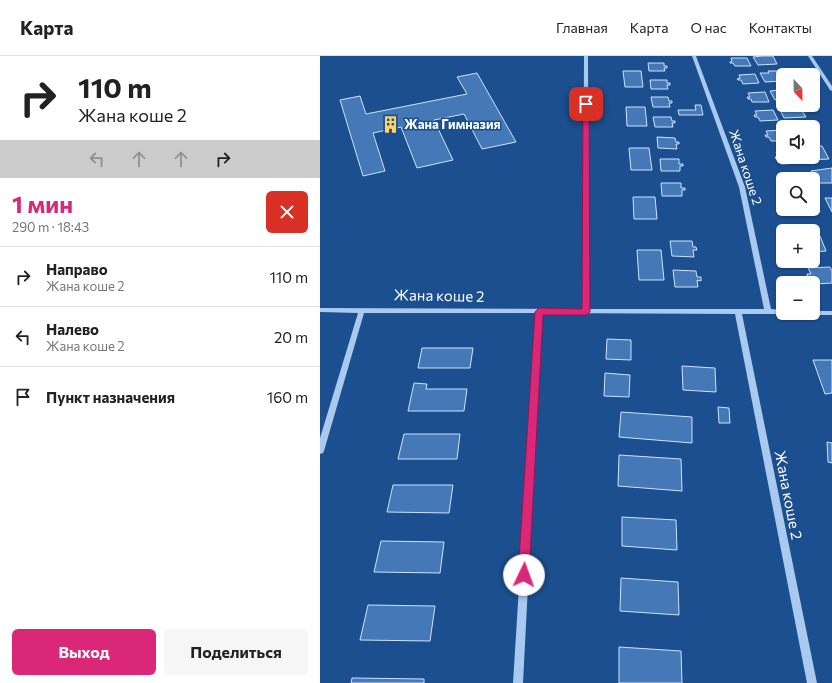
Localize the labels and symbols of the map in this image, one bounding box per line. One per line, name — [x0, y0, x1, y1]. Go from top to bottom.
north arrow — [776, 68, 820, 112]
pin — [569, 87, 603, 121]
building icon: Жана Гимназия — [381, 114, 401, 134]
place label: Жана Гимназия — [404, 116, 501, 132]
street label: Жана коше 2 — [726, 127, 766, 207]
street label: Жана коше 2 — [394, 285, 485, 305]
street label: Жана коше 2 — [771, 449, 806, 541]
position arrow — [503, 554, 545, 596]

